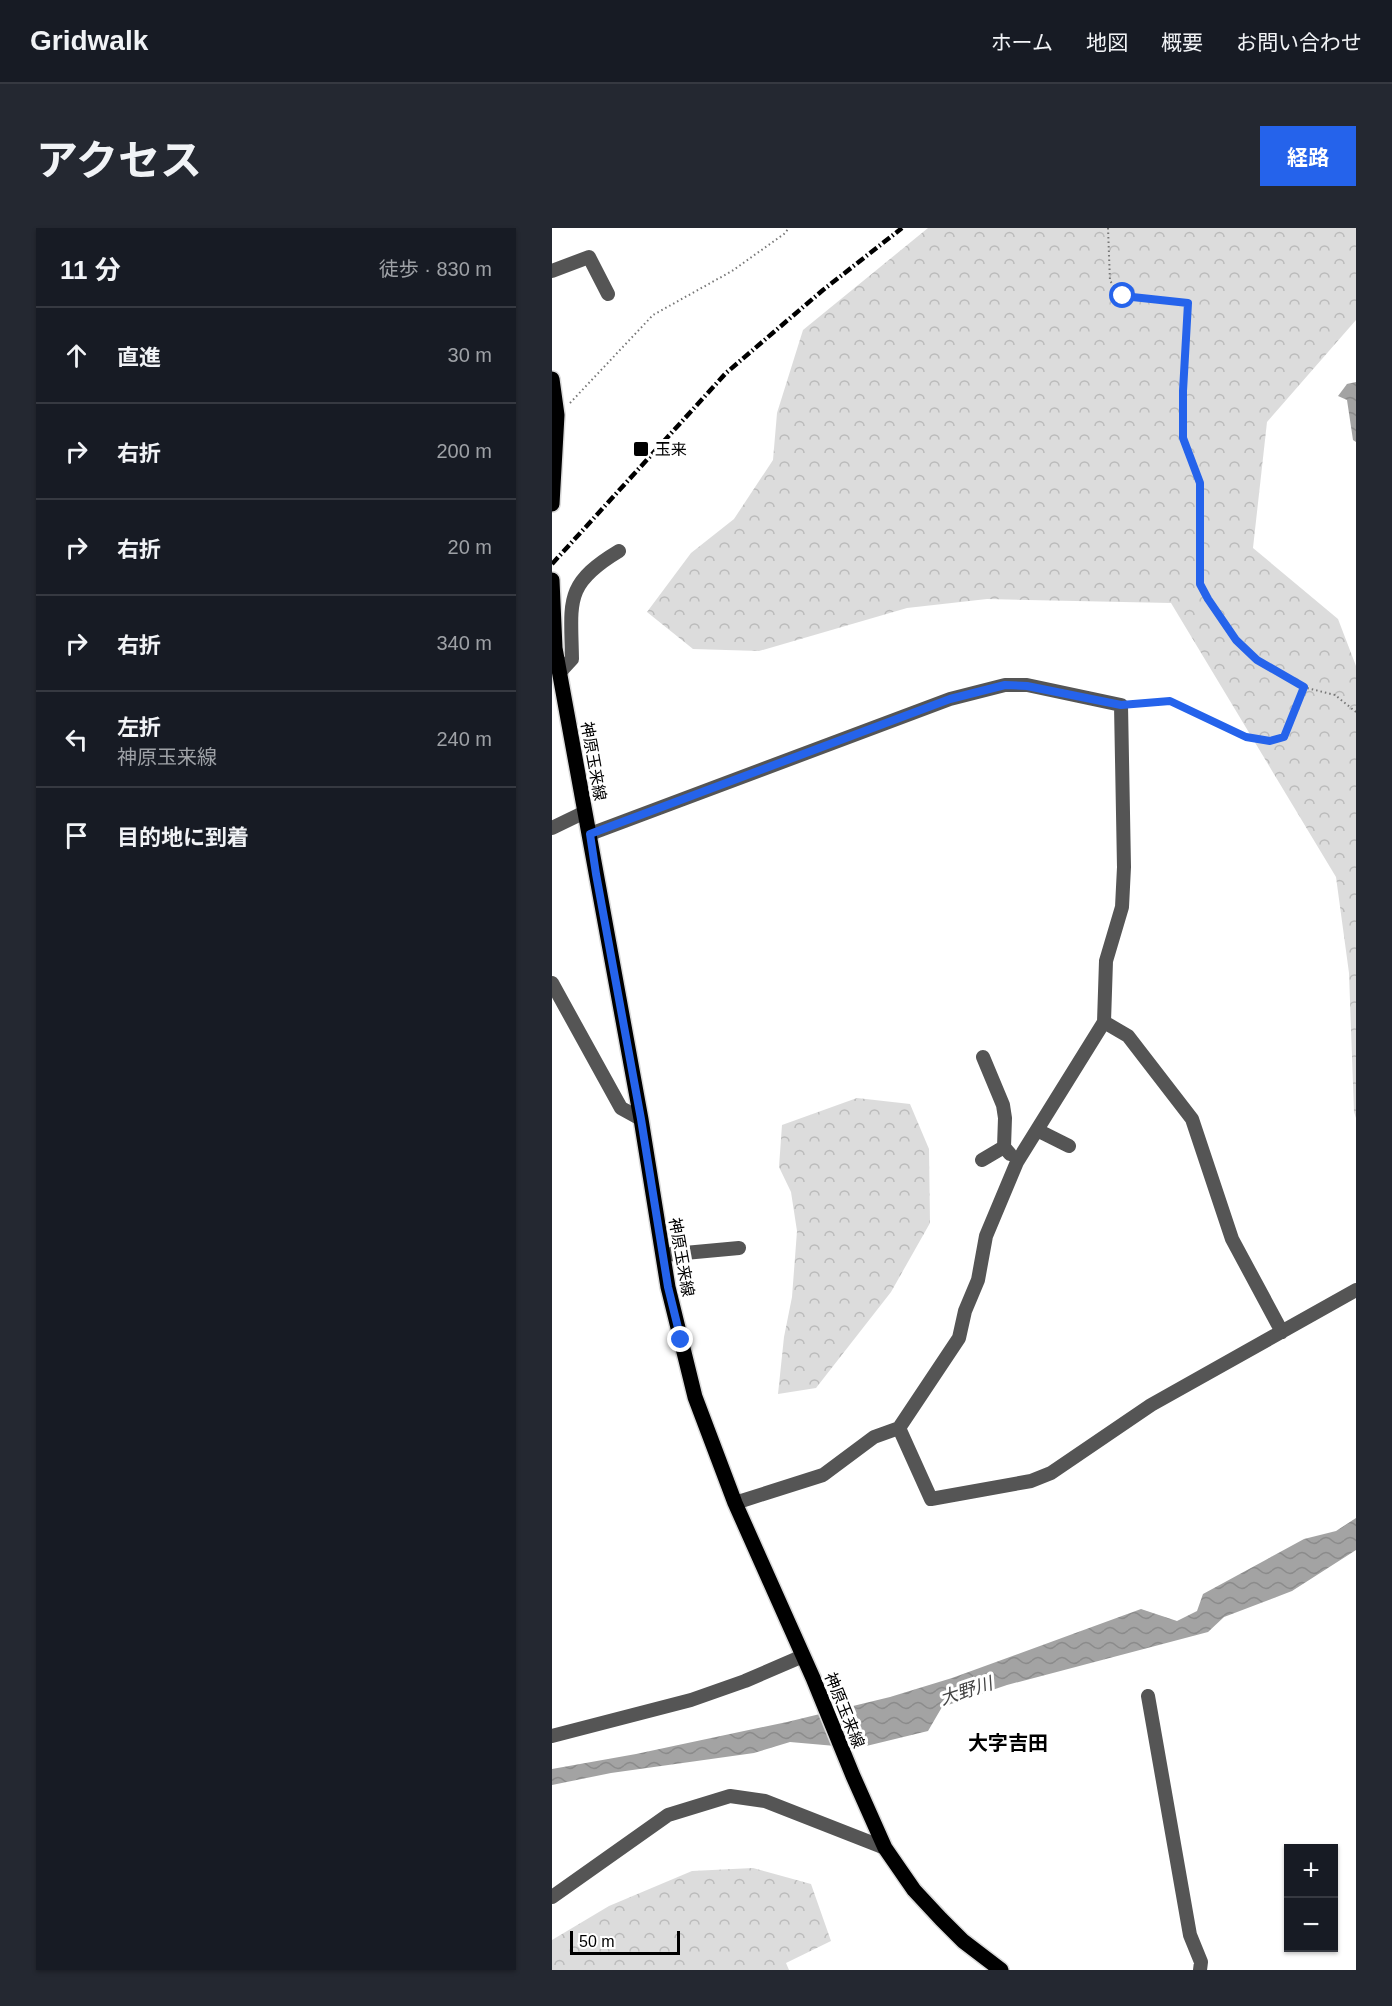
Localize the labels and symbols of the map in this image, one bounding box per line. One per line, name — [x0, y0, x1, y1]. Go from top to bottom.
route start — [1109, 282, 1135, 308]
marker: 玉来 — [632, 440, 650, 458]
place label: 玉来 — [655, 441, 687, 458]
street label: 神原玉来線 — [578, 720, 609, 802]
street label: 神原玉来線 — [666, 1216, 697, 1298]
route end — [667, 1326, 693, 1352]
street label: 神原玉来線 — [822, 1670, 867, 1750]
water label: 大野川 — [937, 1673, 997, 1709]
district label: 大字吉田 — [968, 1732, 1048, 1754]
scale bar — [570, 1928, 680, 1956]

